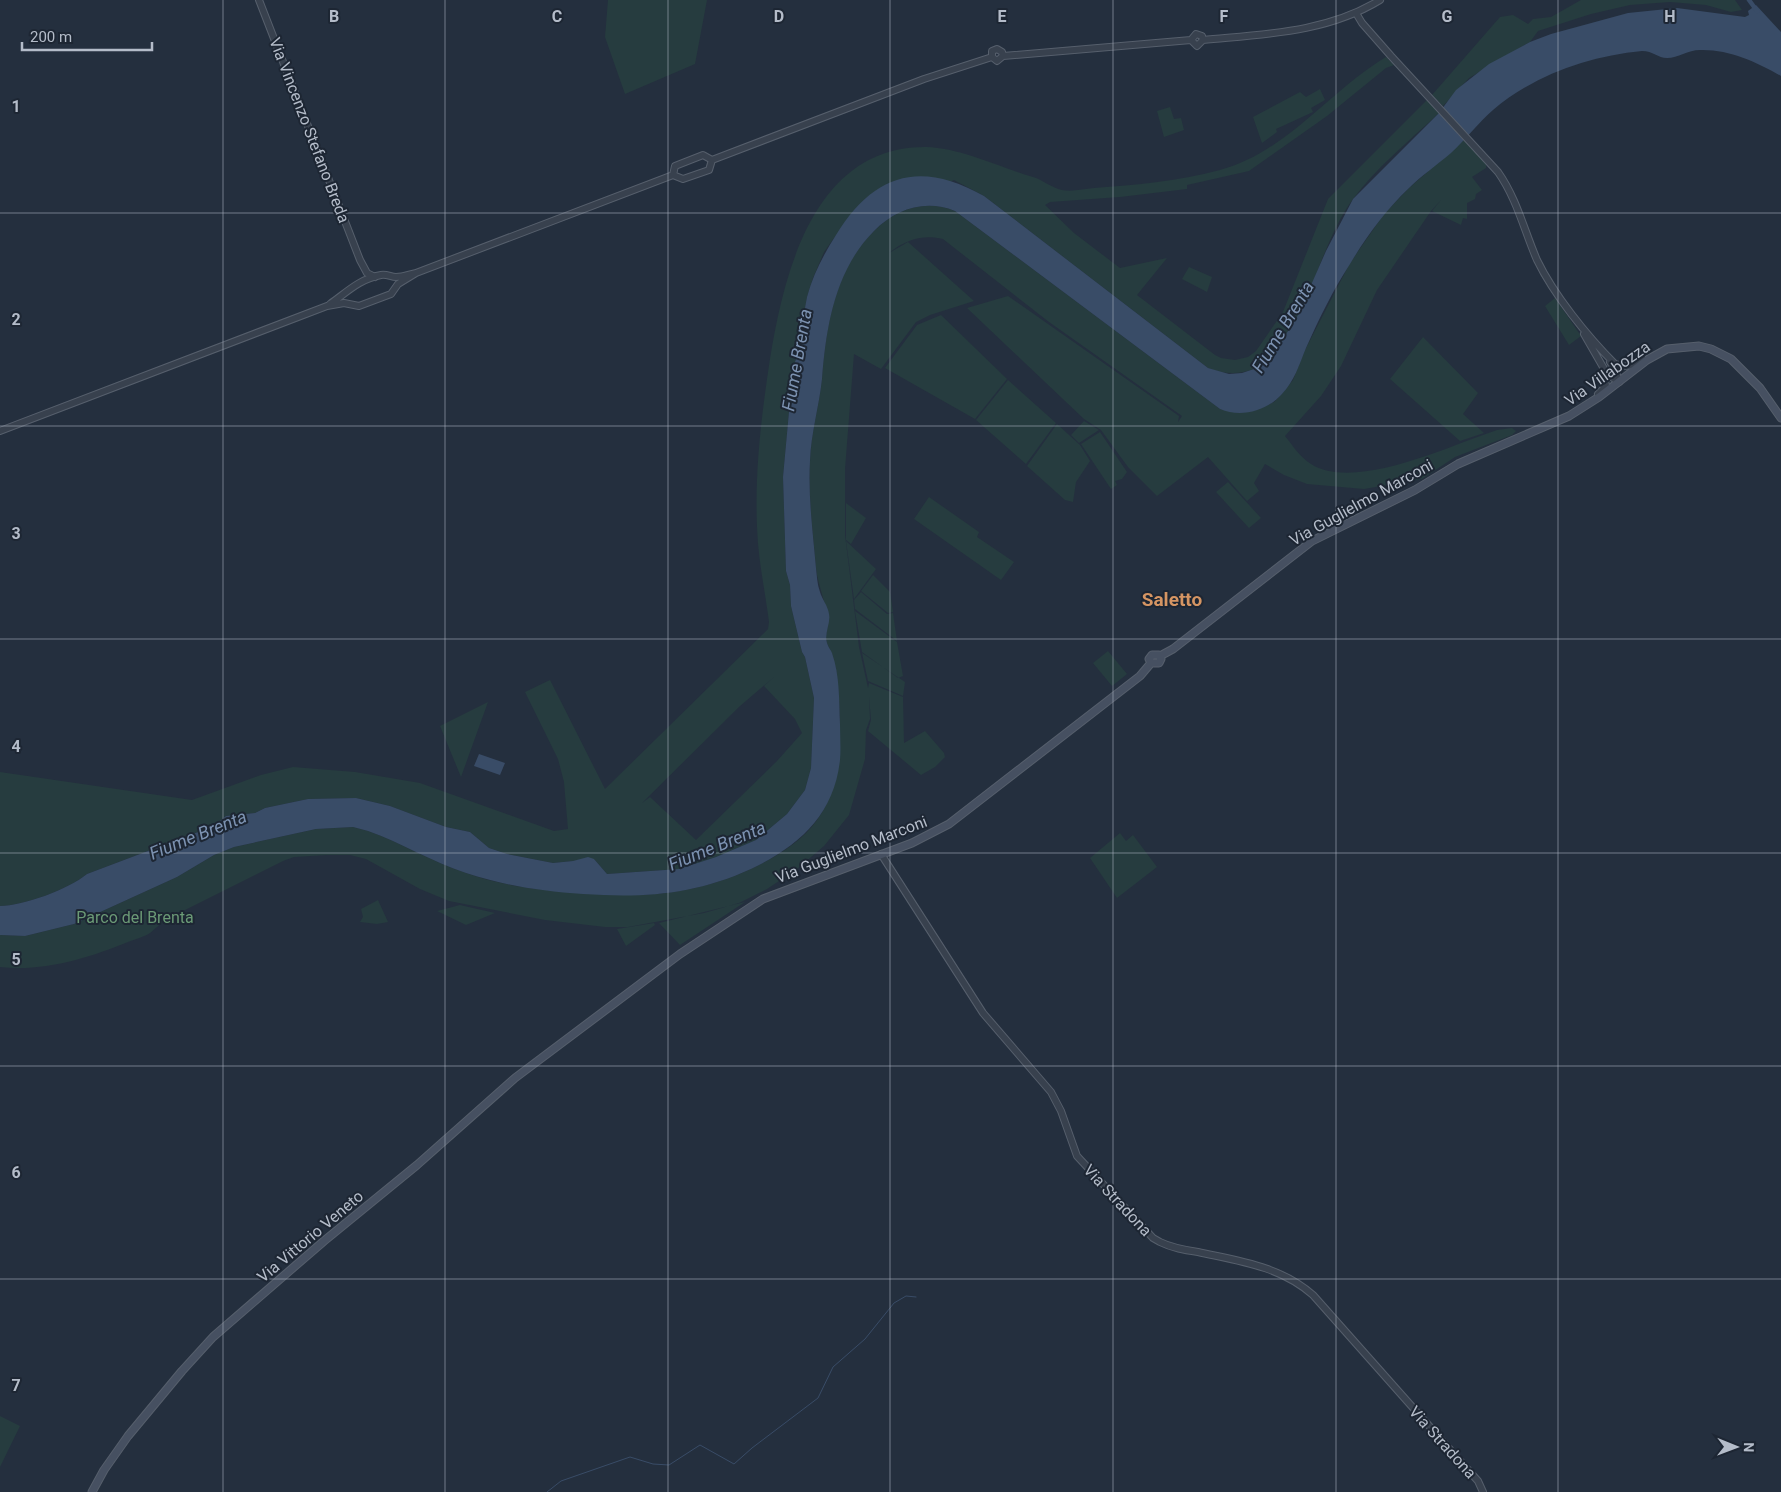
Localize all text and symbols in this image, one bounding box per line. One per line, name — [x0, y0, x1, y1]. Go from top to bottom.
text: B — [329, 7, 339, 26]
text: C — [552, 7, 562, 26]
text: D — [774, 7, 784, 26]
text: E — [998, 7, 1007, 26]
text: F — [1220, 7, 1229, 26]
text: G — [1442, 7, 1453, 26]
text: H — [1664, 7, 1676, 26]
scale bar — [22, 20, 152, 52]
text: 200 m — [30, 28, 72, 46]
street label: Via Vincenzo Stefano Breda — [265, 35, 354, 226]
text: 1 — [11, 97, 21, 116]
water label: Fiume Brenta — [1247, 277, 1318, 376]
water label: Fiume Brenta — [777, 307, 816, 413]
text: 2 — [11, 310, 21, 329]
street label: Via Villabozza — [1561, 337, 1654, 410]
street label: Via Guglielmo Marconi — [1286, 455, 1436, 550]
text: 3 — [11, 524, 21, 543]
district label: Saletto — [1142, 588, 1203, 611]
text: 4 — [11, 737, 21, 756]
water label: Fiume Brenta — [146, 805, 250, 864]
street label: Via Guglielmo Marconi — [773, 812, 930, 887]
water label: Fiume Brenta — [665, 816, 769, 875]
park label: Parco del Brenta — [76, 908, 194, 927]
text: 5 — [11, 950, 21, 969]
street label: Via Stradona — [1080, 1161, 1156, 1240]
text: 6 — [11, 1163, 21, 1182]
street label: Via Vittorio Veneto — [253, 1187, 367, 1286]
text: 7 — [11, 1376, 21, 1395]
street label: Via Stradona — [1405, 1402, 1480, 1482]
north arrow — [1711, 1422, 1761, 1472]
text: N — [1741, 1442, 1757, 1452]

